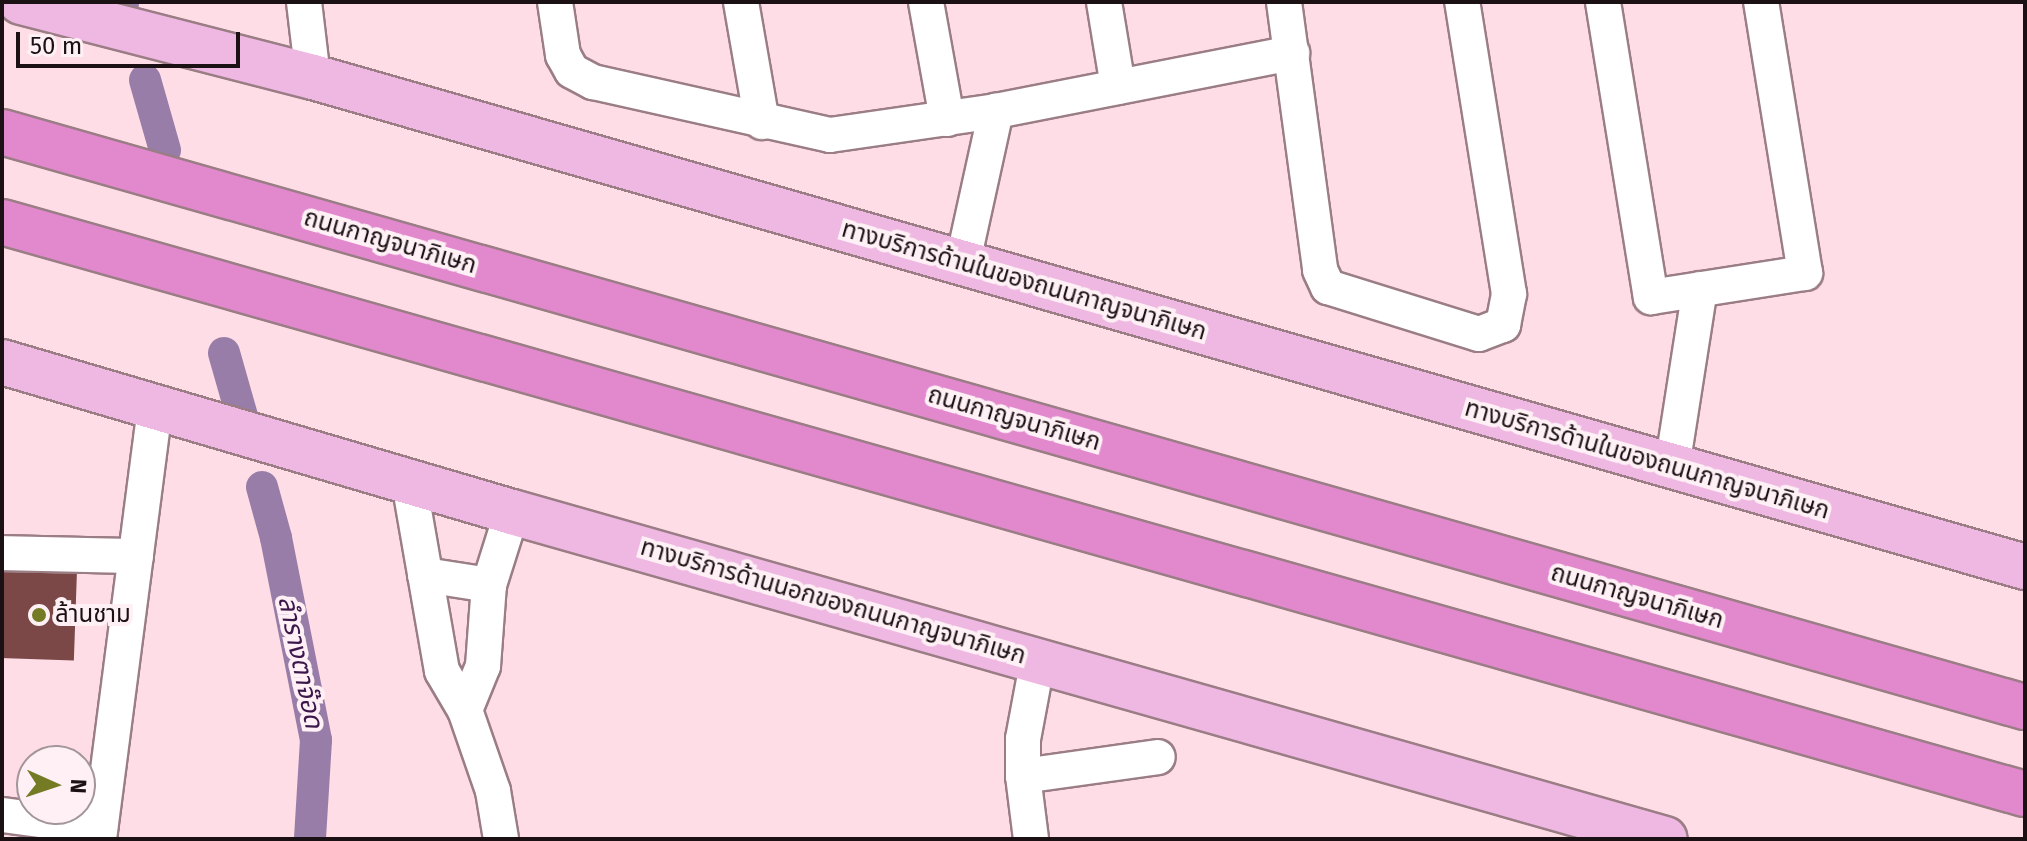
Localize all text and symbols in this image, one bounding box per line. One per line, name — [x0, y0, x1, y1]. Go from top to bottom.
scale bar — [20, 16, 244, 66]
text: 50 m — [30, 32, 82, 60]
street label: ถนนกาญจนาภิเษก — [300, 204, 480, 280]
street label: ทางบริการด้านในของถนนกาญจนาภิเษก — [838, 215, 1210, 347]
street label: ถนนกาญจนาภิเษก — [924, 381, 1104, 457]
street label: ทางบริการด้านในของถนนกาญจนาภิเษก — [1461, 394, 1833, 526]
street label: ทางบริการด้านนอกของถนนกาญจนาภิเษก — [637, 533, 1029, 671]
street label: ถนนกาญจนาภิเษก — [1547, 559, 1727, 635]
water label: ลำรางตาจ๊อด — [271, 593, 329, 731]
place label: ล้านชาม — [55, 601, 131, 629]
marker: ล้านชาม — [30, 606, 48, 624]
north arrow — [16, 745, 96, 825]
text: N — [65, 778, 92, 794]

